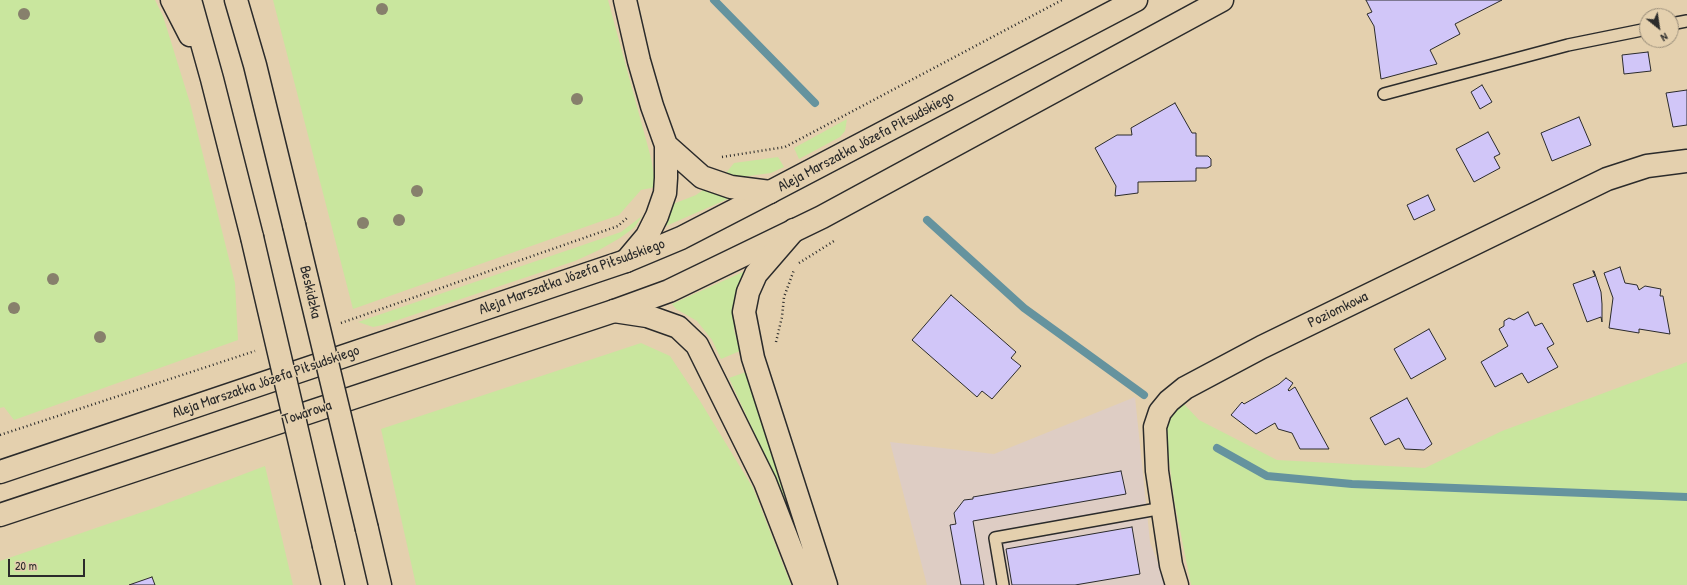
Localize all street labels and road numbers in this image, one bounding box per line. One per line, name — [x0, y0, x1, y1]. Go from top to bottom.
street label: Aleja Marszałka Józefa Piłsudskiego — [775, 88, 957, 196]
street label: Aleja Marszałka Józefa Piłsudskiego — [477, 235, 667, 319]
street label: Beskidzka — [295, 264, 325, 320]
street label: Poziomkowa — [1305, 288, 1371, 332]
street label: Aleja Marszałka Józefa Piłsudskiego — [170, 341, 362, 423]
street label: Towarowa — [280, 397, 334, 429]

